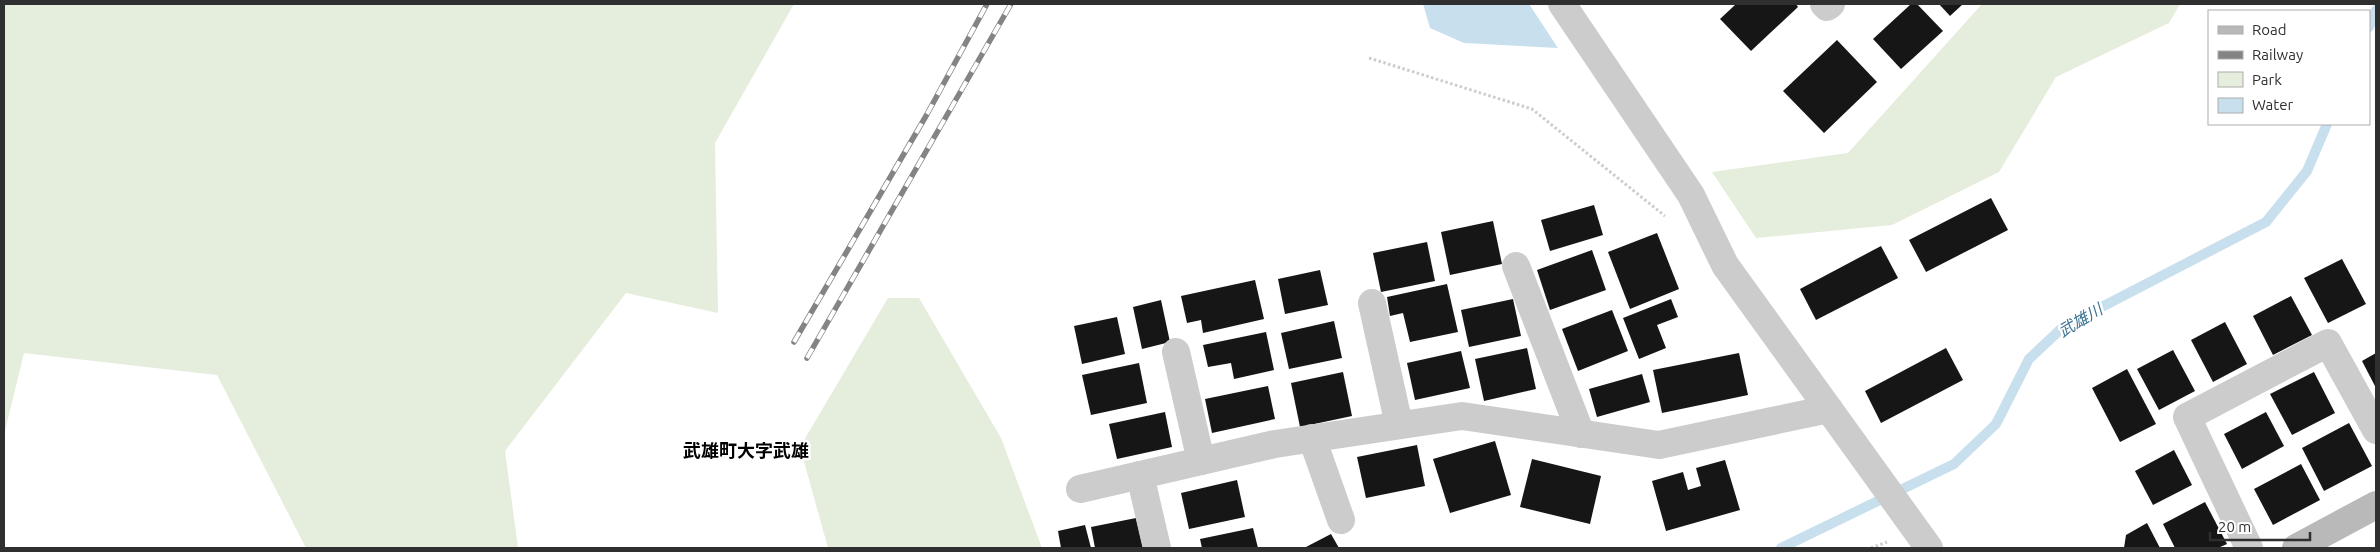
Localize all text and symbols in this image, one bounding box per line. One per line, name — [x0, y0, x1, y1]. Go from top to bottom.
legend — [2208, 10, 2370, 125]
text: Road — [2252, 21, 2287, 38]
text: Railway — [2252, 46, 2303, 63]
text: Park — [2252, 71, 2282, 88]
text: Water — [2252, 96, 2293, 113]
water label: 武雄川 — [2055, 299, 2107, 340]
district label: 武雄町大字武雄 — [683, 440, 809, 460]
scale bar — [2210, 510, 2310, 542]
text: 20 m — [2218, 518, 2251, 535]

